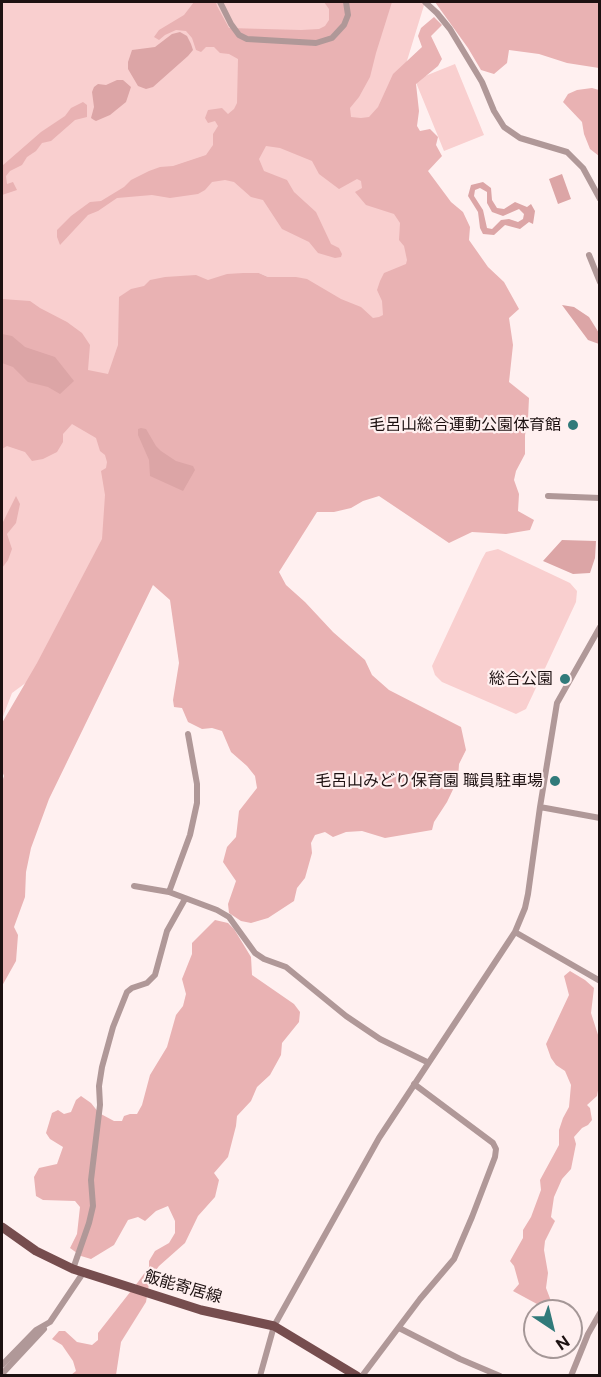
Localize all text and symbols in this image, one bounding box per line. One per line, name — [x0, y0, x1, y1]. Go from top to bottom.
place label: 毛呂山総合運動公園体育館 — [369, 415, 561, 435]
marker: 毛呂山総合運動公園体育館 — [566, 418, 580, 432]
place label: 総合公園 — [489, 669, 553, 689]
marker: 総合公園 — [558, 672, 572, 686]
place label: 毛呂山みどり保育園 職員駐車場 — [315, 771, 543, 791]
marker: 毛呂山みどり保育園 職員駐車場 — [548, 774, 562, 788]
street label: 飯能寄居線 — [142, 1267, 224, 1307]
north arrow — [523, 1299, 583, 1359]
text: N — [552, 1331, 573, 1354]

